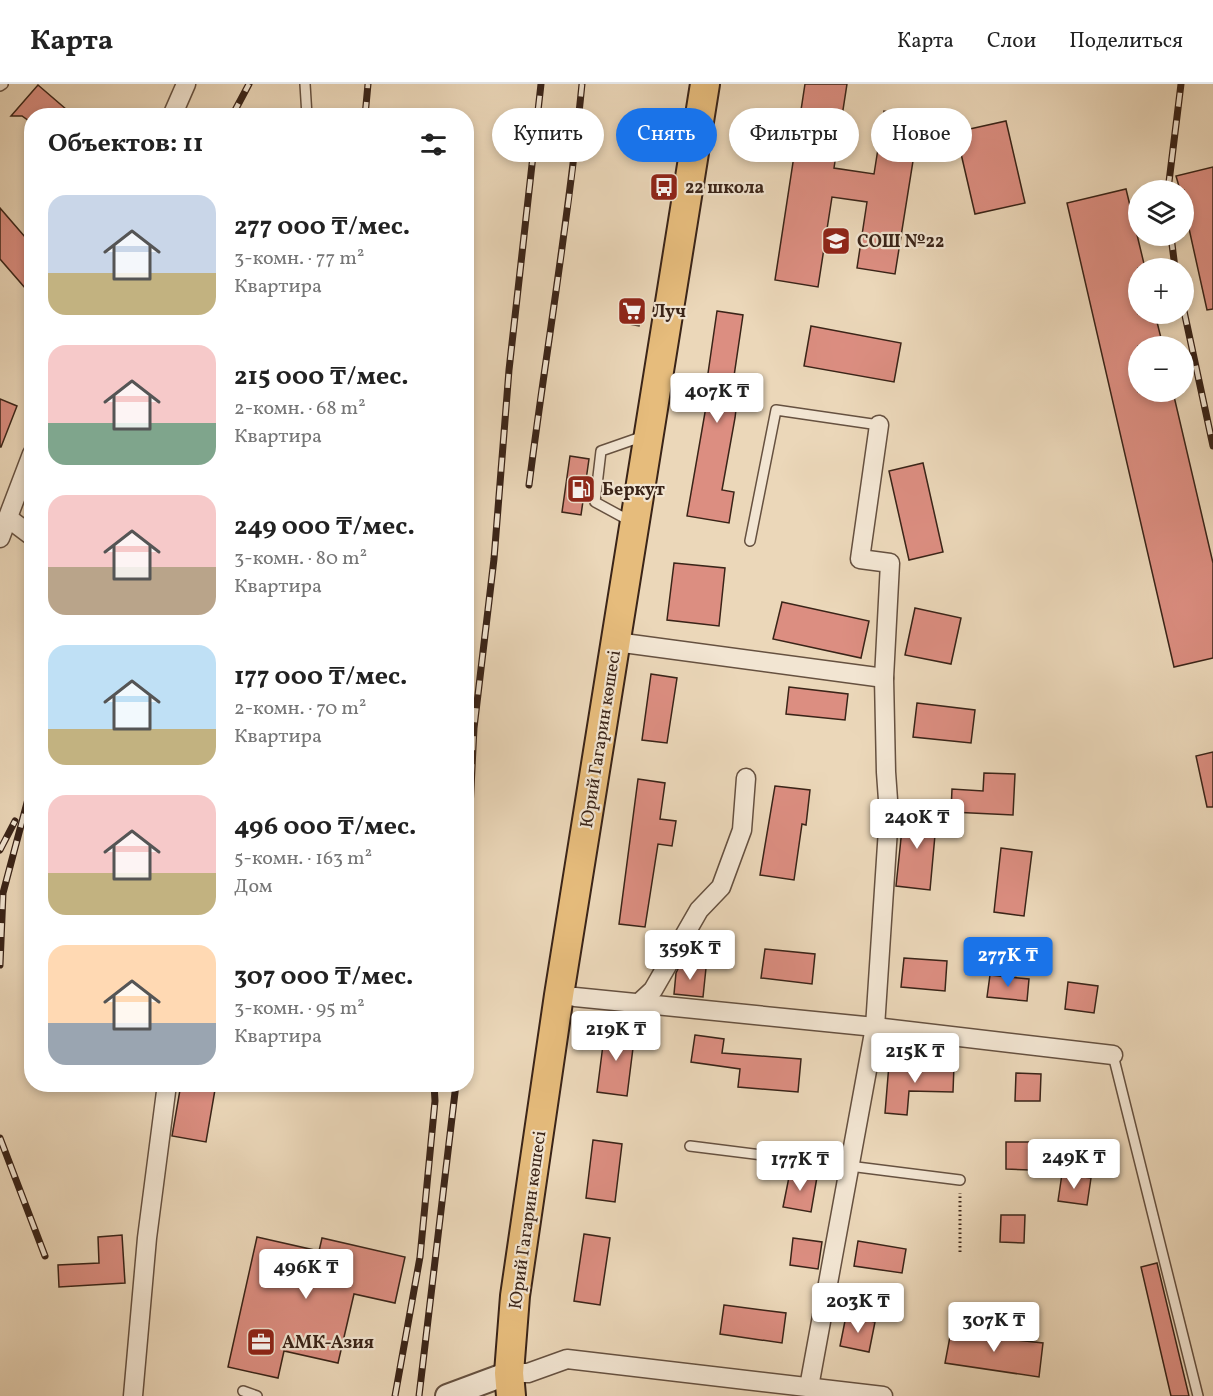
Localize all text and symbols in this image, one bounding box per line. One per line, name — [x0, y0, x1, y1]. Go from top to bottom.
text: Карта — [30, 22, 113, 61]
text: Карта — [897, 27, 954, 56]
text: Слои — [987, 27, 1036, 56]
text: Поделиться — [1069, 27, 1183, 56]
chip: Купить — [492, 108, 604, 162]
chip: Снять — [616, 108, 717, 162]
chip: Фильтры — [729, 108, 859, 162]
chip: Новое — [871, 108, 972, 162]
text: Объектов: 11 — [48, 126, 203, 162]
icon: filters — [417, 128, 450, 161]
bus stop icon: 22 школа — [648, 171, 680, 203]
place label: 22 школа — [685, 176, 765, 201]
map controls — [1128, 180, 1194, 402]
button: layers — [1128, 180, 1194, 246]
text: 277 000 ₸/мес. — [234, 209, 410, 245]
icon: home — [96, 219, 168, 291]
school or university icon: СОШ №22 — [820, 225, 852, 257]
place label: СОШ №22 — [857, 230, 944, 255]
text: 3-комн. · 77 m² — [234, 245, 364, 273]
button: + — [1128, 258, 1194, 324]
text: Квартира — [234, 273, 322, 301]
supermarket icon: Луч — [616, 295, 648, 327]
place label: Луч — [653, 300, 686, 325]
button: − — [1128, 336, 1194, 402]
text: 215 000 ₸/мес. — [234, 359, 409, 395]
icon: home — [96, 369, 168, 441]
pin: 407K ₸ — [668, 373, 766, 424]
text: 407K ₸ — [684, 378, 750, 406]
text: 2-комн. · 68 m² — [234, 395, 366, 423]
text: Квартира — [234, 423, 322, 451]
fuel station icon: Беркут — [565, 473, 597, 505]
place label: Беркут — [602, 478, 665, 503]
text: 249 000 ₸/мес. — [234, 509, 415, 545]
icon: home — [96, 519, 168, 591]
text: 3-комн. · 80 m² — [234, 545, 367, 573]
text: Квартира — [234, 573, 322, 601]
street label: Юрий Гагарин көшесі — [575, 648, 628, 830]
text: 177 000 ₸/мес. — [234, 659, 408, 695]
icon: home — [96, 669, 168, 741]
text: 2-комн. · 70 m² — [234, 695, 366, 723]
text: Квартира — [234, 723, 322, 751]
pin: 240K ₸ — [868, 799, 966, 850]
text: 240K ₸ — [884, 804, 950, 832]
text: 496 000 ₸/мес. — [234, 809, 416, 845]
icon: home — [96, 819, 168, 891]
text: 5-комн. · 163 m² — [234, 845, 372, 873]
text: Дом — [234, 873, 273, 901]
pin: 359K ₸ — [641, 930, 739, 981]
text: 359K ₸ — [659, 935, 721, 963]
pin: 277K ₸ — [959, 937, 1057, 988]
text: 277K ₸ — [978, 942, 1038, 970]
text: 307 000 ₸/мес. — [234, 959, 414, 995]
icon: home — [96, 969, 168, 1041]
text: 3-комн. · 95 m² — [234, 995, 365, 1023]
pin: 219K ₸ — [567, 1011, 665, 1062]
text: 219K ₸ — [585, 1016, 647, 1044]
text: Квартира — [234, 1023, 322, 1051]
pin: 215K ₸ — [866, 1033, 964, 1084]
text: 215K ₸ — [885, 1038, 945, 1066]
street label: Юрий Гагарин көшесі — [504, 1129, 553, 1311]
pin: 249K ₸ — [1025, 1139, 1123, 1190]
pin: 177K ₸ — [751, 1141, 849, 1192]
text: 249K ₸ — [1042, 1144, 1106, 1172]
text: 177K ₸ — [771, 1146, 829, 1174]
pin: 496K ₸ — [257, 1249, 355, 1300]
text: 496K ₸ — [273, 1254, 339, 1282]
pin: 203K ₸ — [809, 1283, 907, 1334]
text: 203K ₸ — [826, 1288, 890, 1316]
pin: 307K ₸ — [945, 1302, 1043, 1353]
text: 307K ₸ — [962, 1307, 1026, 1335]
office icon: АМК-Азия — [245, 1326, 277, 1358]
place label: АМК-Азия — [282, 1331, 374, 1356]

